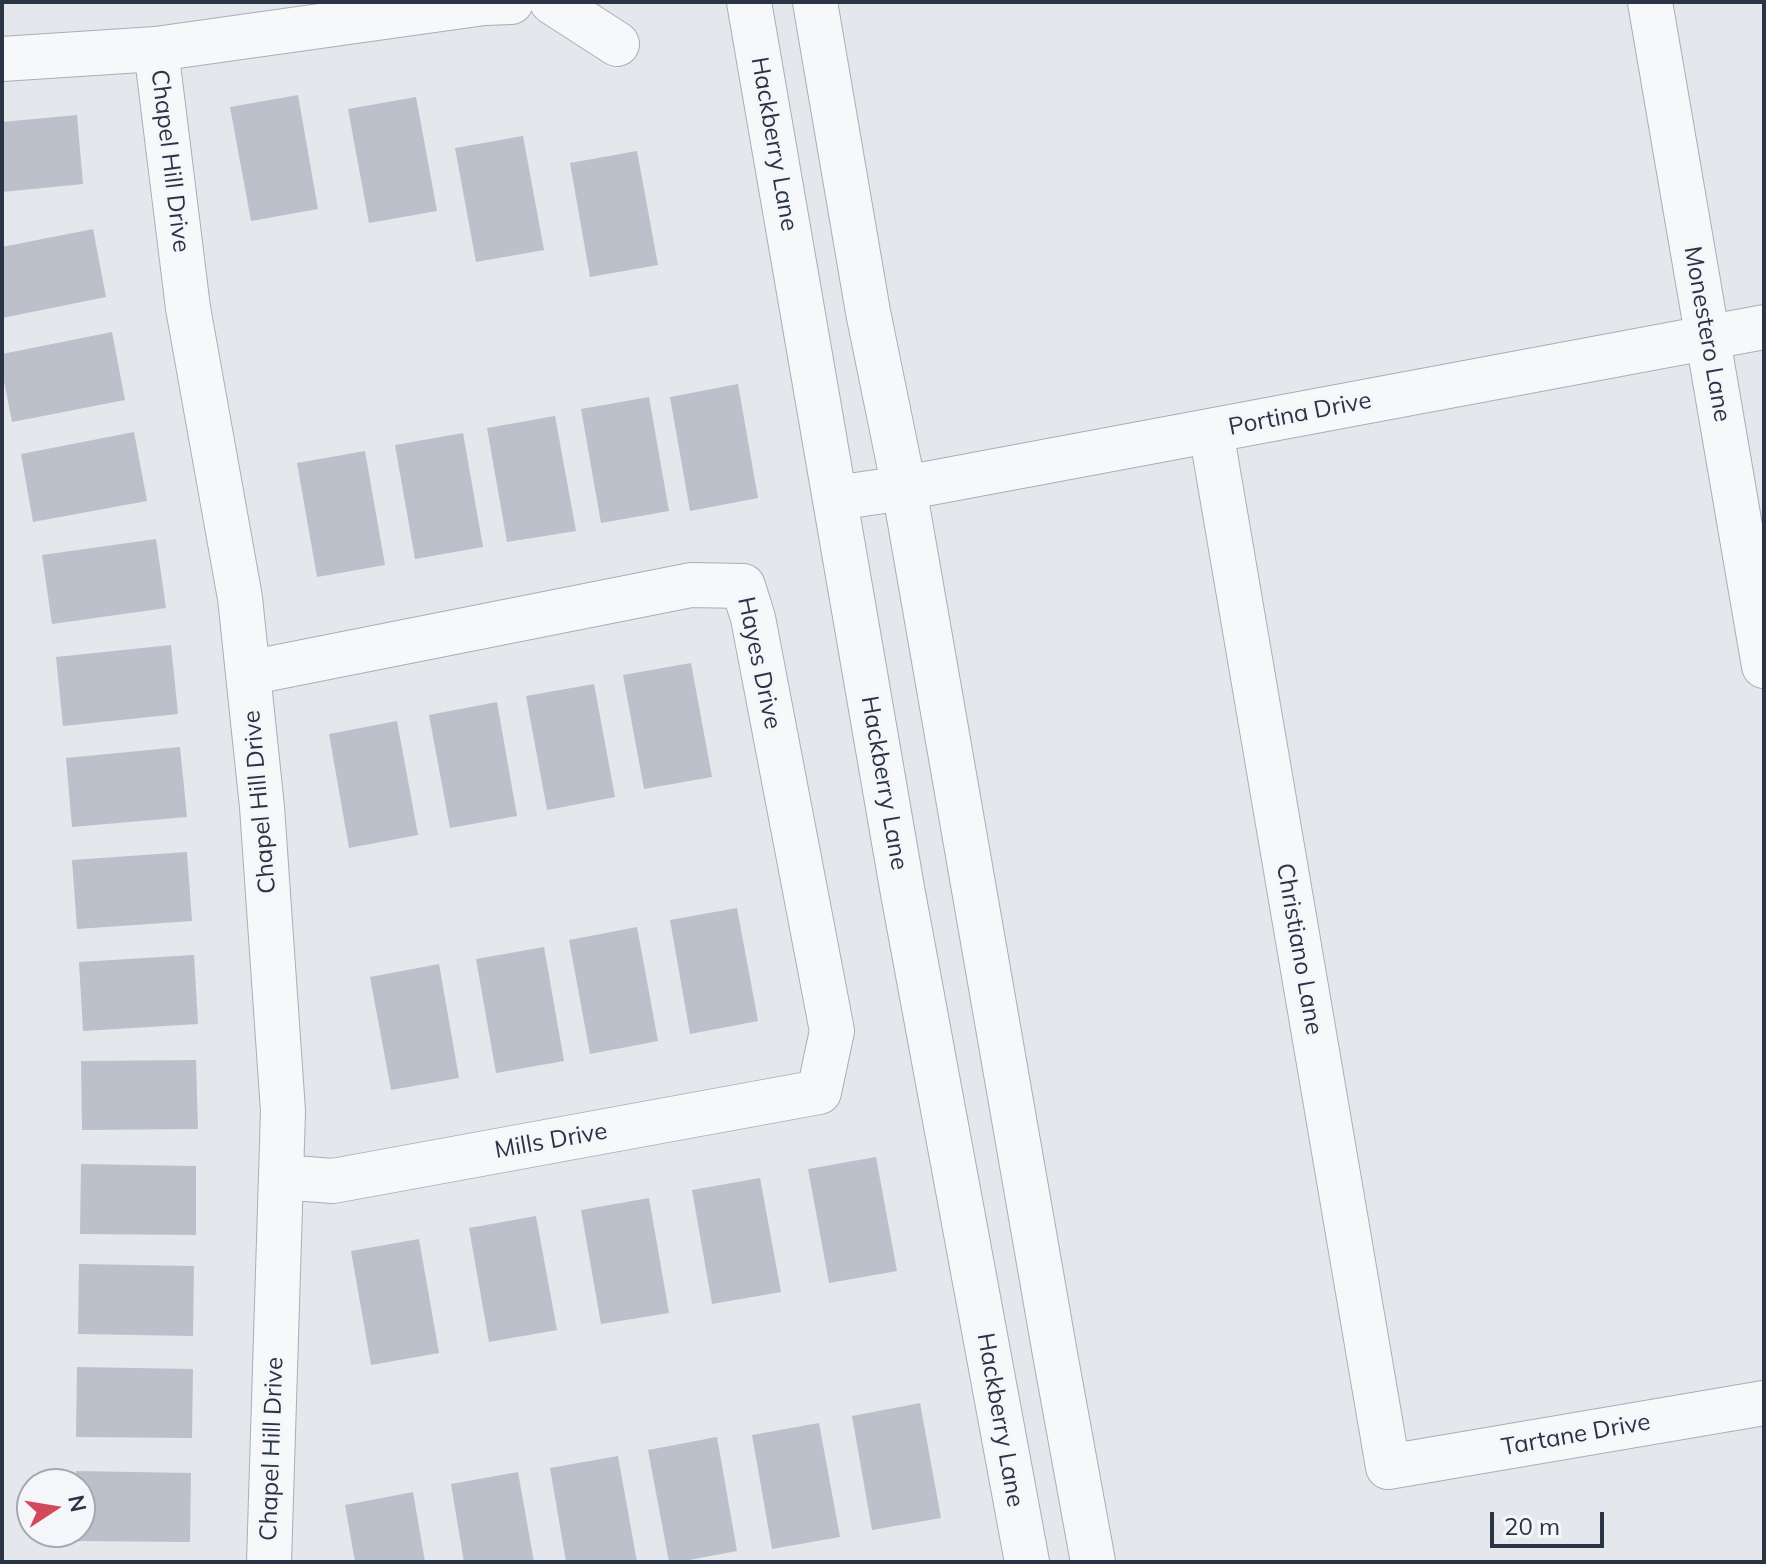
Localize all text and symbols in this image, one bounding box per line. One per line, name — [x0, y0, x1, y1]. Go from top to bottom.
street label: Hackberry Lane — [745, 55, 803, 233]
street label: Chapel Hill Drive — [144, 68, 196, 254]
street label: Monestero Lane — [1677, 244, 1737, 424]
street label: Portina Drive — [1226, 386, 1374, 442]
street label: Hayes Drive — [731, 594, 787, 732]
street label: Hackberry Lane — [855, 694, 913, 872]
street label: Chapel Hill Drive — [238, 709, 282, 895]
street label: Christiano Lane — [1270, 861, 1328, 1037]
street label: Mills Drive — [492, 1117, 610, 1165]
street label: Hackberry Lane — [971, 1331, 1029, 1509]
street label: Chapel Hill Drive — [254, 1357, 290, 1541]
street label: Tartane Drive — [1499, 1408, 1653, 1462]
north arrow — [16, 1468, 96, 1548]
text: N — [62, 1492, 93, 1514]
scale bar — [1494, 1496, 1608, 1546]
text: 20 m — [1504, 1511, 1560, 1541]

